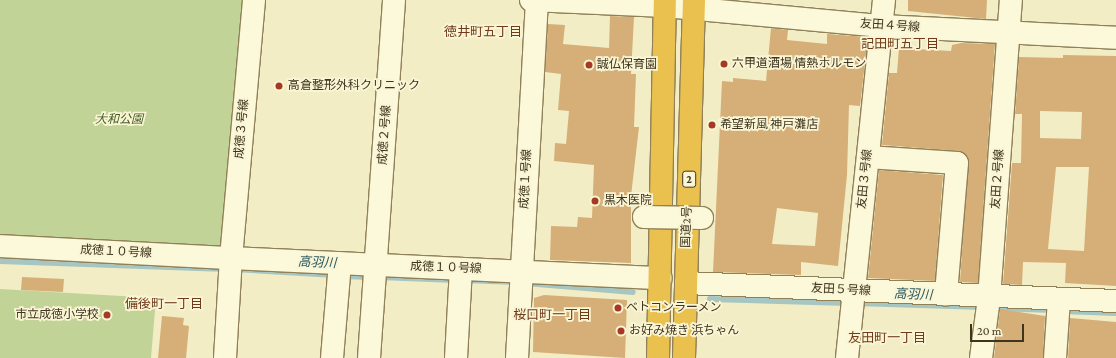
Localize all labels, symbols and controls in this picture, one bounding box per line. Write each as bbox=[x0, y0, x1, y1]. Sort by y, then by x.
street label: 友田４号線 bbox=[860, 17, 920, 35]
district label: 徳井町五丁目 bbox=[444, 24, 522, 40]
district label: 記田町五丁目 bbox=[861, 36, 939, 52]
place label: 六甲道酒場 情熱ホルモン bbox=[732, 57, 866, 71]
place label: 誠仏保育園 bbox=[597, 58, 657, 72]
marker: 六甲道酒場 情熱ホルモン bbox=[719, 59, 729, 69]
marker: 誠仏保育園 bbox=[584, 60, 594, 70]
place label: 高倉整形外科クリニック bbox=[288, 79, 420, 93]
marker: 高倉整形外科クリニック bbox=[273, 80, 285, 92]
street label: 成徳３号線 bbox=[232, 98, 252, 160]
street label: 成徳２号線 bbox=[376, 105, 394, 165]
park label: 大和公園 bbox=[95, 113, 143, 127]
place label: 希望新風 神戸灘店 bbox=[720, 118, 818, 132]
marker: 希望新風 神戸灘店 bbox=[707, 120, 717, 130]
street label: 友田３号線 bbox=[855, 148, 875, 210]
street label: 成徳１号線 bbox=[517, 149, 535, 209]
street label: 友田２号線 bbox=[989, 149, 1007, 209]
road number: 2 bbox=[682, 170, 696, 188]
place label: 黒木医院 bbox=[604, 194, 652, 208]
marker: 黒木医院 bbox=[589, 195, 601, 207]
street label: 国道2号 bbox=[679, 206, 695, 248]
street label: 成徳１０号線 bbox=[80, 243, 152, 261]
water label: 高羽川 bbox=[297, 255, 337, 271]
street label: 成徳１０号線 bbox=[410, 260, 482, 276]
street label: 友田５号線 bbox=[811, 281, 871, 299]
water label: 高羽川 bbox=[893, 287, 933, 303]
district label: 備後町一丁目 bbox=[125, 296, 203, 312]
place label: ベトコンラーメン bbox=[626, 301, 722, 315]
marker: ベトコンラーメン bbox=[613, 303, 623, 313]
district label: 桜口町一丁目 bbox=[513, 307, 591, 323]
place label: 市立成徳小学校 bbox=[15, 308, 99, 322]
marker: 市立成徳小学校 bbox=[102, 310, 112, 320]
scale bar bbox=[972, 316, 1026, 342]
place label: お好み焼き 浜ちゃん bbox=[629, 324, 739, 338]
text: 20 m bbox=[977, 324, 1001, 338]
marker: お好み焼き 浜ちゃん bbox=[616, 326, 626, 336]
district label: 友田町一丁目 bbox=[848, 330, 926, 346]

